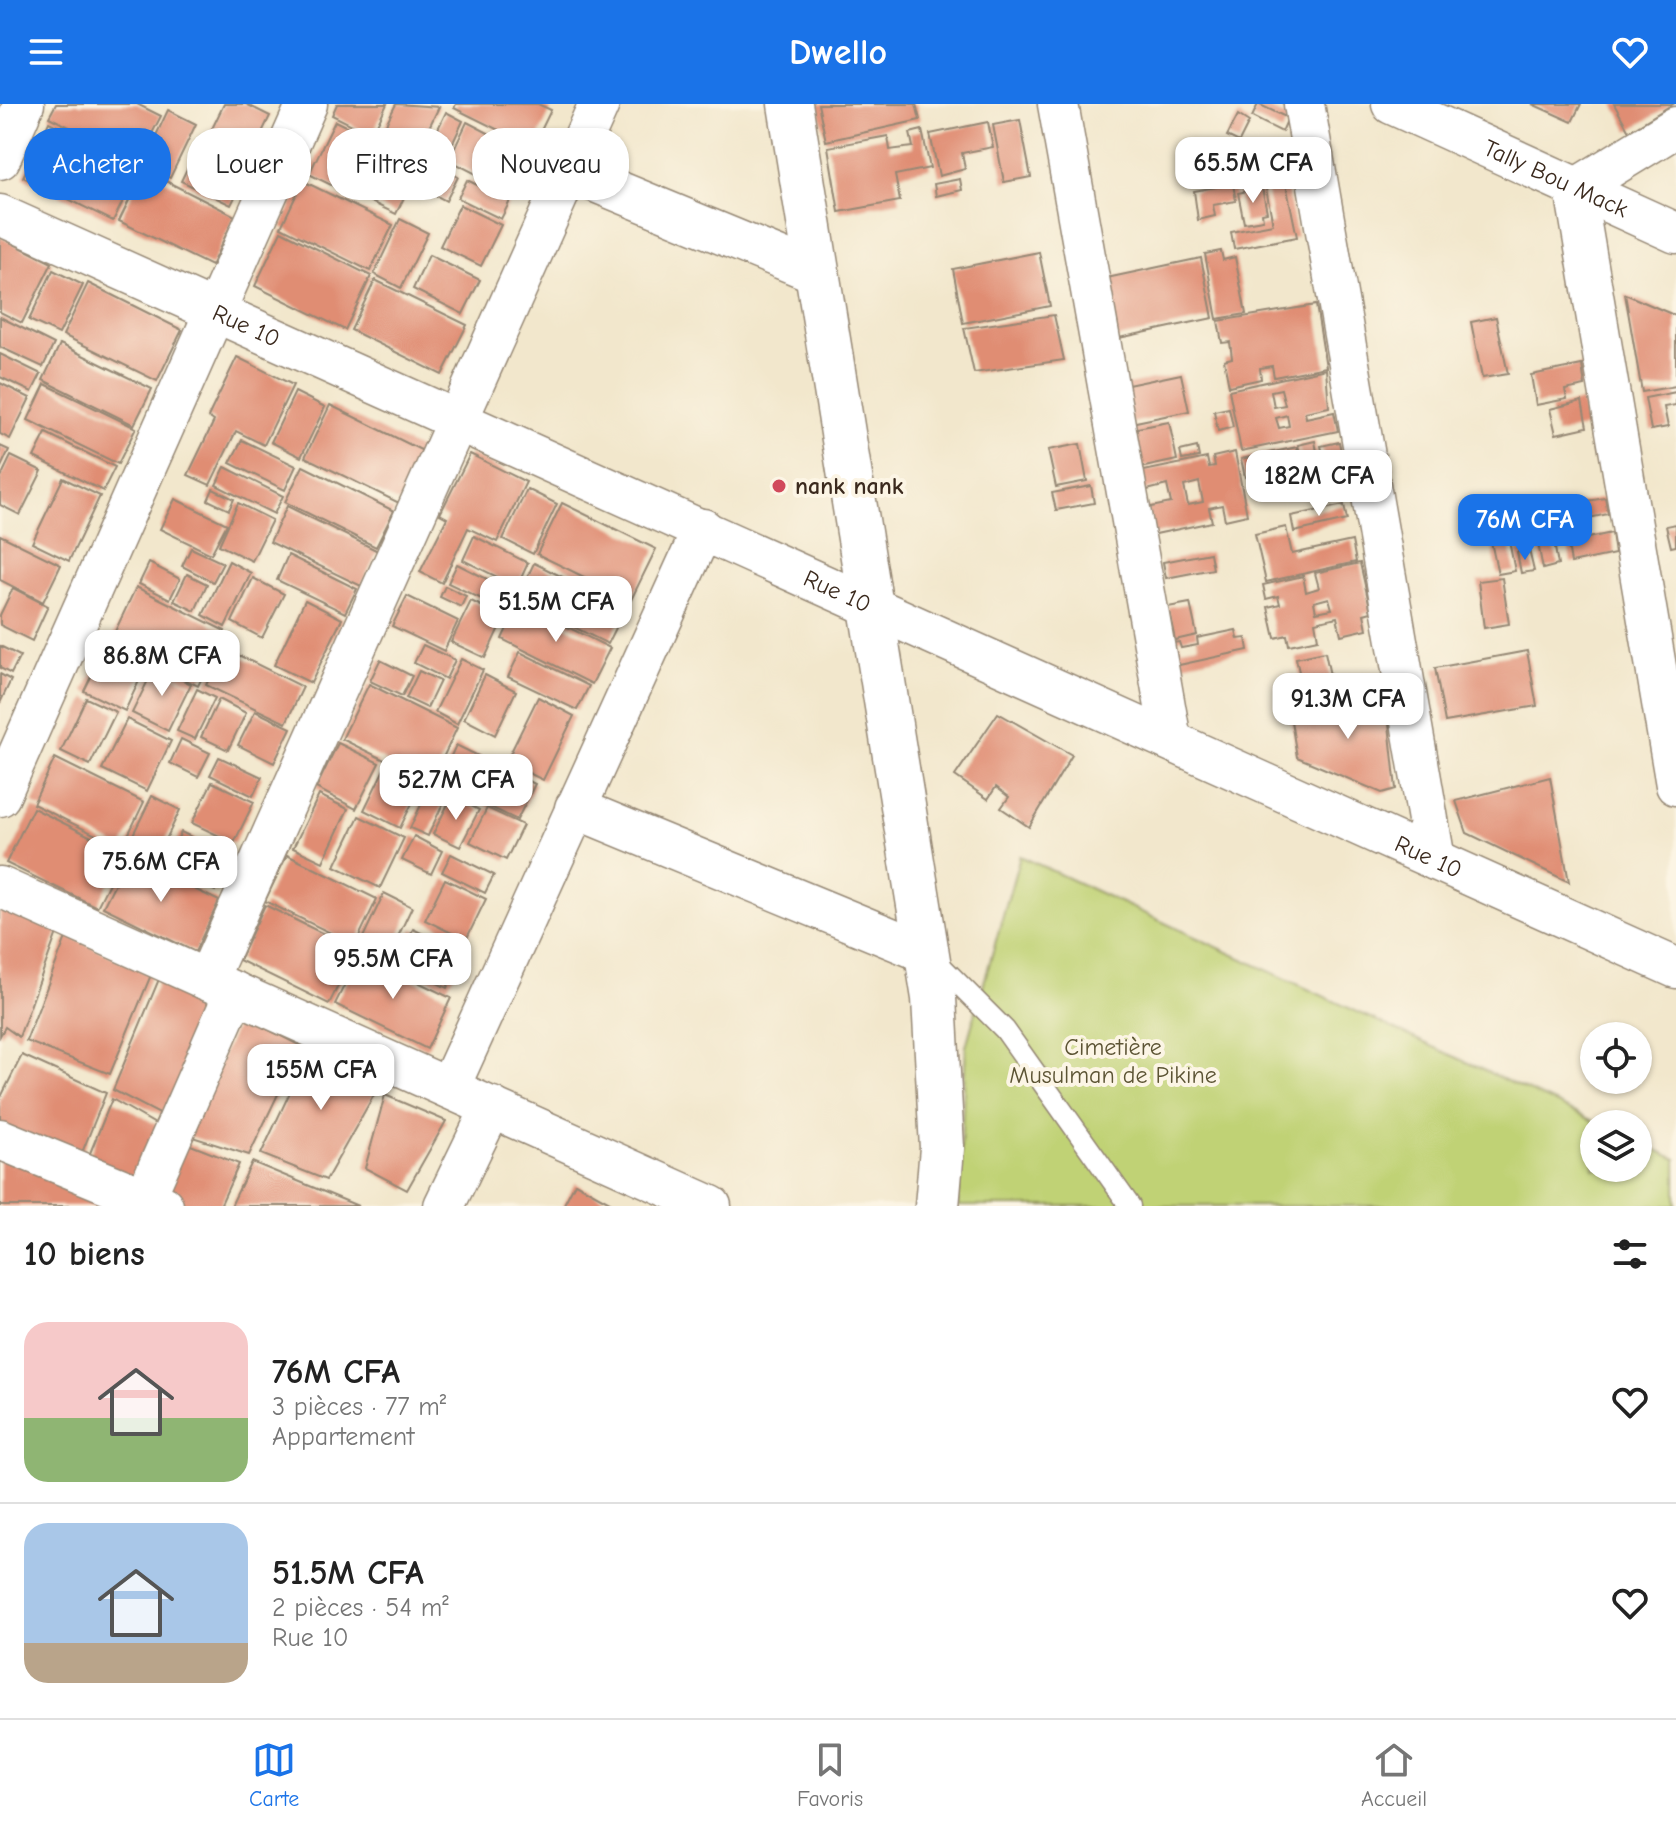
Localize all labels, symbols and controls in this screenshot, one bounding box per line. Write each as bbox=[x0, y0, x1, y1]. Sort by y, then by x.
icon: menu bbox=[24, 30, 68, 74]
icon: heart bbox=[1608, 30, 1652, 74]
text: Dwello bbox=[789, 32, 887, 73]
chip: Acheter bbox=[24, 128, 171, 200]
chip: Louer bbox=[187, 128, 311, 200]
chip: Filtres bbox=[327, 128, 456, 200]
chip: Nouveau bbox=[472, 128, 629, 200]
street label: Tally Bou Mack bbox=[1479, 134, 1633, 224]
pin: 65.5M CFA bbox=[1161, 137, 1345, 205]
text: 65.5M CFA bbox=[1193, 148, 1313, 178]
street label: Rue 10 bbox=[208, 298, 284, 353]
pin: 182M CFA bbox=[1236, 450, 1402, 518]
text: 182M CFA bbox=[1264, 461, 1374, 491]
place label: nank nank bbox=[795, 472, 904, 500]
marker: nank nank bbox=[770, 477, 788, 495]
pin: 76M CFA bbox=[1451, 494, 1599, 562]
text: 76M CFA bbox=[1476, 505, 1574, 535]
street label: Rue 10 bbox=[799, 564, 875, 618]
pin: 51.5M CFA bbox=[464, 576, 648, 644]
text: 51.5M CFA bbox=[498, 587, 614, 617]
pin: 86.8M CFA bbox=[70, 630, 254, 698]
text: 86.8M CFA bbox=[103, 641, 221, 671]
pin: 91.3M CFA bbox=[1256, 673, 1440, 741]
text: 91.3M CFA bbox=[1291, 684, 1405, 714]
pin: 52.7M CFA bbox=[364, 754, 548, 822]
text: 52.7M CFA bbox=[398, 765, 514, 795]
street label: Rue 10 bbox=[1390, 830, 1466, 884]
pin: 75.6M CFA bbox=[69, 836, 253, 904]
text: 75.6M CFA bbox=[102, 847, 220, 877]
pin: 95.5M CFA bbox=[301, 933, 485, 1001]
text: 95.5M CFA bbox=[333, 944, 453, 974]
map controls bbox=[1580, 1022, 1652, 1182]
button: locate bbox=[1580, 1022, 1652, 1094]
park label: Cimetière Musulman de Pikine bbox=[1009, 1033, 1217, 1089]
pin: 155M CFA bbox=[238, 1044, 404, 1112]
text: 155M CFA bbox=[265, 1055, 377, 1085]
button: layers bbox=[1580, 1110, 1652, 1182]
icon: filters bbox=[1608, 1232, 1652, 1276]
text: 10 biens bbox=[24, 1234, 145, 1274]
text: 76M CFA bbox=[272, 1352, 400, 1392]
icon: home bbox=[88, 1354, 184, 1450]
icon: heart bbox=[1608, 1380, 1652, 1424]
text: 3 pièces · 77 m² bbox=[272, 1392, 446, 1422]
text: Appartement bbox=[272, 1422, 415, 1452]
text: 51.5M CFA bbox=[272, 1553, 424, 1593]
icon: home bbox=[88, 1555, 184, 1651]
icon: heart bbox=[1608, 1581, 1652, 1625]
text: 2 pièces · 54 m² bbox=[272, 1593, 449, 1623]
text: Rue 10 bbox=[272, 1623, 349, 1653]
tab: Carte bbox=[249, 1738, 299, 1812]
tab: Favoris bbox=[797, 1738, 863, 1812]
tab: Accueil bbox=[1361, 1738, 1427, 1812]

